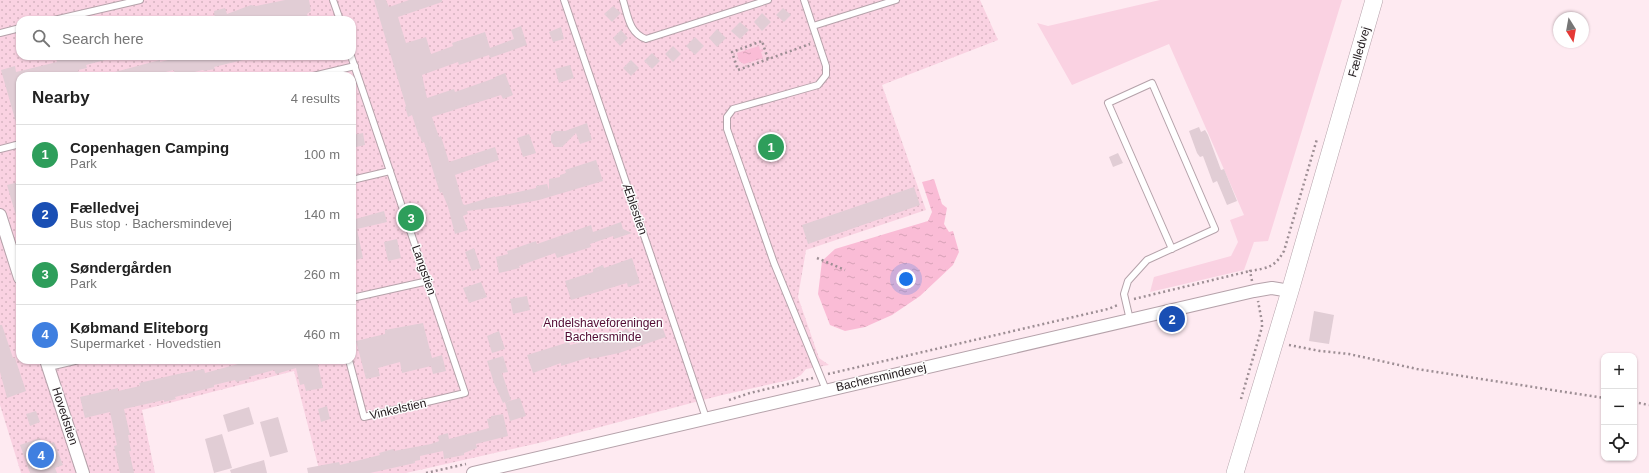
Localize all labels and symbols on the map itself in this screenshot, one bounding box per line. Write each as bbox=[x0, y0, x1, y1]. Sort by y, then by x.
north arrow bbox=[1553, 12, 1589, 48]
street label: Fælledvej bbox=[1345, 25, 1373, 79]
pin: 1 bbox=[758, 132, 784, 162]
street label: Æblestien bbox=[620, 181, 650, 237]
pin: 3 bbox=[398, 203, 424, 233]
street label: Langstien bbox=[409, 243, 439, 297]
your location bbox=[896, 269, 916, 289]
pin: 2 bbox=[1159, 304, 1185, 334]
park label: Andelshaveforeningen Bachersminde bbox=[543, 316, 663, 344]
street label: Bachersmindevej bbox=[835, 360, 927, 394]
street label: Hovedstien bbox=[49, 385, 81, 447]
street label: Vinkelstien bbox=[368, 396, 428, 422]
pin: 4 bbox=[28, 440, 54, 470]

